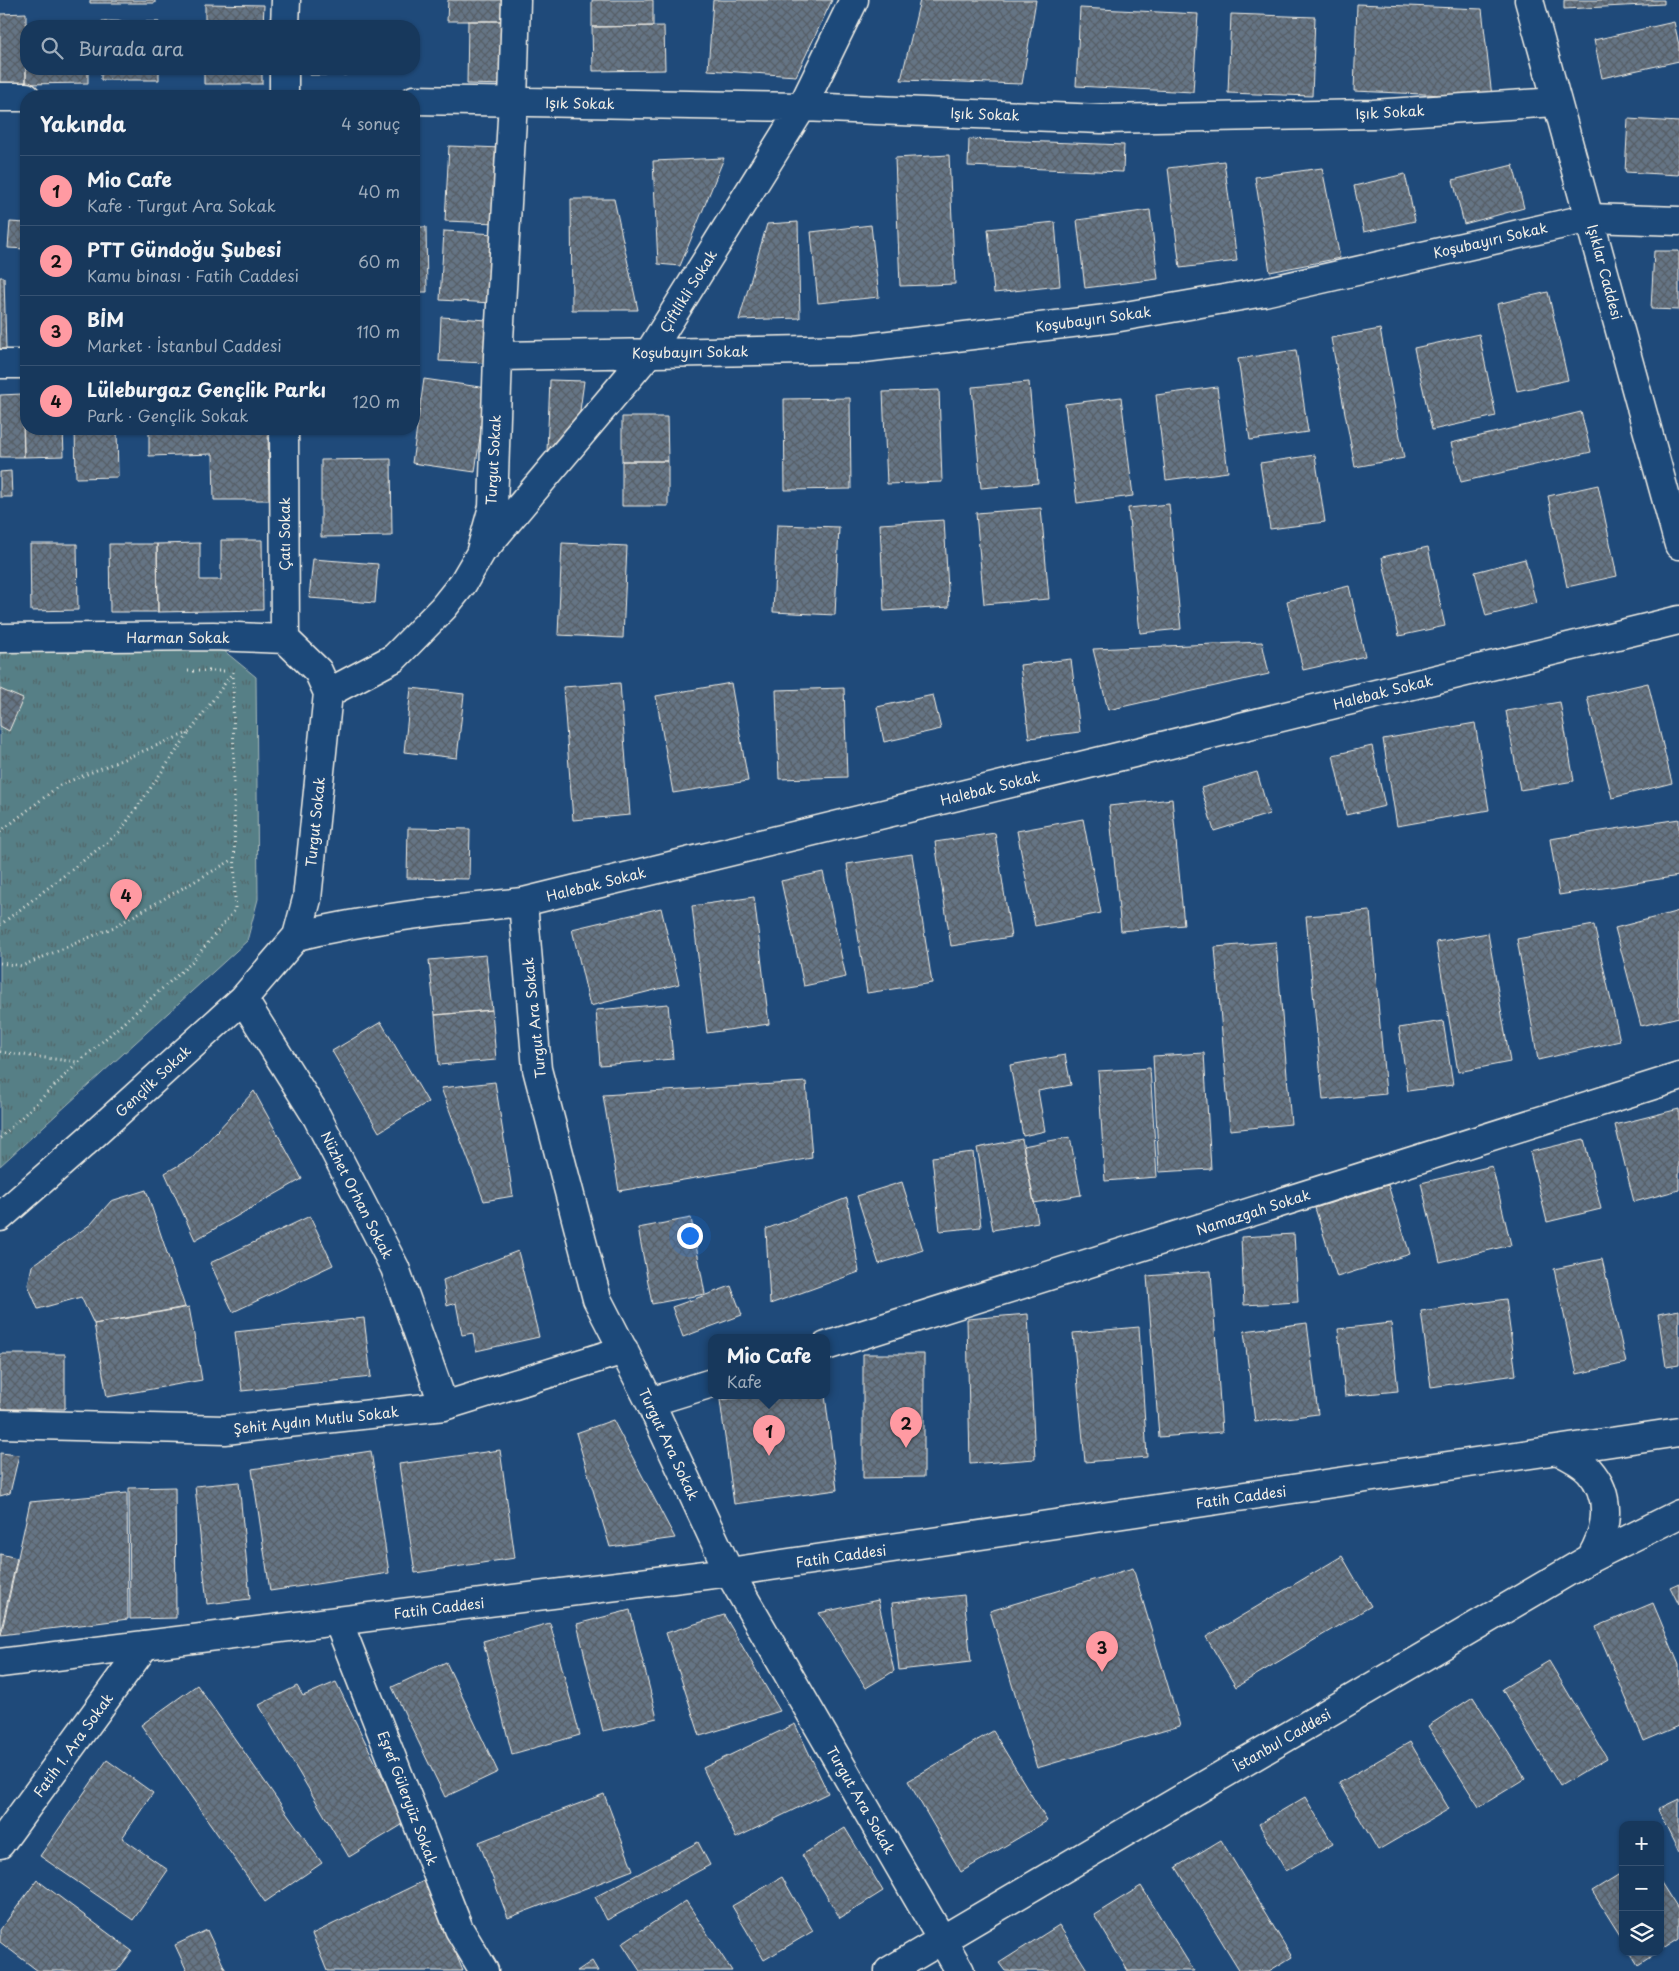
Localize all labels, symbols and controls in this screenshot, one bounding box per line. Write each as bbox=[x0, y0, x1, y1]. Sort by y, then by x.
search box bbox=[20, 20, 420, 75]
icon: search bbox=[38, 34, 66, 62]
text: Burada ara bbox=[78, 34, 183, 62]
street label: Işık Sokak bbox=[545, 92, 615, 114]
street label: Işık Sokak bbox=[1355, 100, 1425, 124]
street label: Işık Sokak bbox=[950, 102, 1020, 126]
text: Yakında bbox=[40, 107, 126, 139]
text: 4 sonuç bbox=[341, 111, 400, 135]
text: Mio Cafe bbox=[87, 165, 172, 193]
text: 1 bbox=[52, 179, 60, 203]
text: 40 m bbox=[358, 179, 400, 203]
text: Kafe · Turgut Ara Sokak bbox=[87, 193, 276, 217]
street label: Koşubayırı Sokak bbox=[1431, 217, 1549, 263]
street label: Işıklar Caddesi bbox=[1582, 222, 1628, 322]
text: PTT Gündoğu Şubesi bbox=[87, 235, 281, 263]
street label: Çiftlikli Sokak bbox=[654, 245, 722, 337]
text: 2 bbox=[50, 249, 62, 273]
text: 60 m bbox=[358, 249, 400, 273]
text: Kamu binası · Fatih Caddesi bbox=[87, 263, 299, 287]
street label: Koşubayırı Sokak bbox=[1034, 300, 1152, 338]
text: BİM bbox=[87, 305, 124, 333]
text: 3 bbox=[51, 319, 61, 343]
text: 110 m bbox=[357, 319, 400, 343]
text: Market · İstanbul Caddesi bbox=[87, 333, 282, 357]
street label: Koşubayırı Sokak bbox=[632, 340, 749, 364]
text: Lüleburgaz Gençlik Parkı bbox=[87, 375, 326, 403]
text: 4 bbox=[51, 389, 61, 413]
text: 120 m bbox=[353, 389, 400, 413]
text: Park · Gençlik Sokak bbox=[87, 403, 248, 427]
street label: Turgut Sokak bbox=[480, 414, 506, 506]
street label: Çatı Sokak bbox=[274, 497, 295, 571]
street label: Harman Sokak bbox=[126, 627, 230, 648]
street label: Halebak Sokak bbox=[1331, 669, 1435, 715]
street label: Halebak Sokak bbox=[938, 765, 1042, 811]
street label: Turgut Sokak bbox=[300, 776, 330, 868]
street label: Halebak Sokak bbox=[544, 861, 648, 907]
pin: 4 bbox=[110, 879, 142, 920]
street label: Turgut Ara Sokak bbox=[517, 956, 551, 1080]
street label: Gençlik Sokak bbox=[110, 1040, 196, 1122]
street label: Nüzhet Orhan Sokak bbox=[316, 1128, 398, 1262]
street label: Namazgah Sokak bbox=[1193, 1184, 1313, 1240]
your location bbox=[677, 1223, 703, 1249]
popup bbox=[708, 1334, 830, 1399]
text: Mio Cafe bbox=[727, 1341, 811, 1369]
text: Kafe bbox=[727, 1369, 762, 1393]
street label: Turgut Ara Sokak bbox=[634, 1384, 704, 1504]
street label: Şehit Aydın Mutlu Sokak bbox=[232, 1401, 400, 1439]
pin: 2 bbox=[890, 1407, 922, 1448]
pin: 1 bbox=[753, 1415, 785, 1456]
street label: Fatih Caddesi bbox=[1194, 1480, 1288, 1514]
street label: Fatih Caddesi bbox=[794, 1539, 888, 1573]
street label: Fatih Caddesi bbox=[392, 1592, 486, 1624]
pin: 3 bbox=[1086, 1631, 1118, 1672]
street label: Fatih 1. Ara Sokak bbox=[28, 1689, 118, 1801]
street label: İstanbul Caddesi bbox=[1229, 1704, 1335, 1776]
street label: Eşref Güleryüz Sokak bbox=[373, 1728, 443, 1868]
street label: Turgut Ara Sokak bbox=[822, 1742, 900, 1858]
map controls bbox=[1619, 1821, 1664, 1956]
button: + bbox=[1619, 1821, 1664, 1866]
button: − bbox=[1619, 1866, 1664, 1911]
button: layers bbox=[1619, 1911, 1664, 1956]

